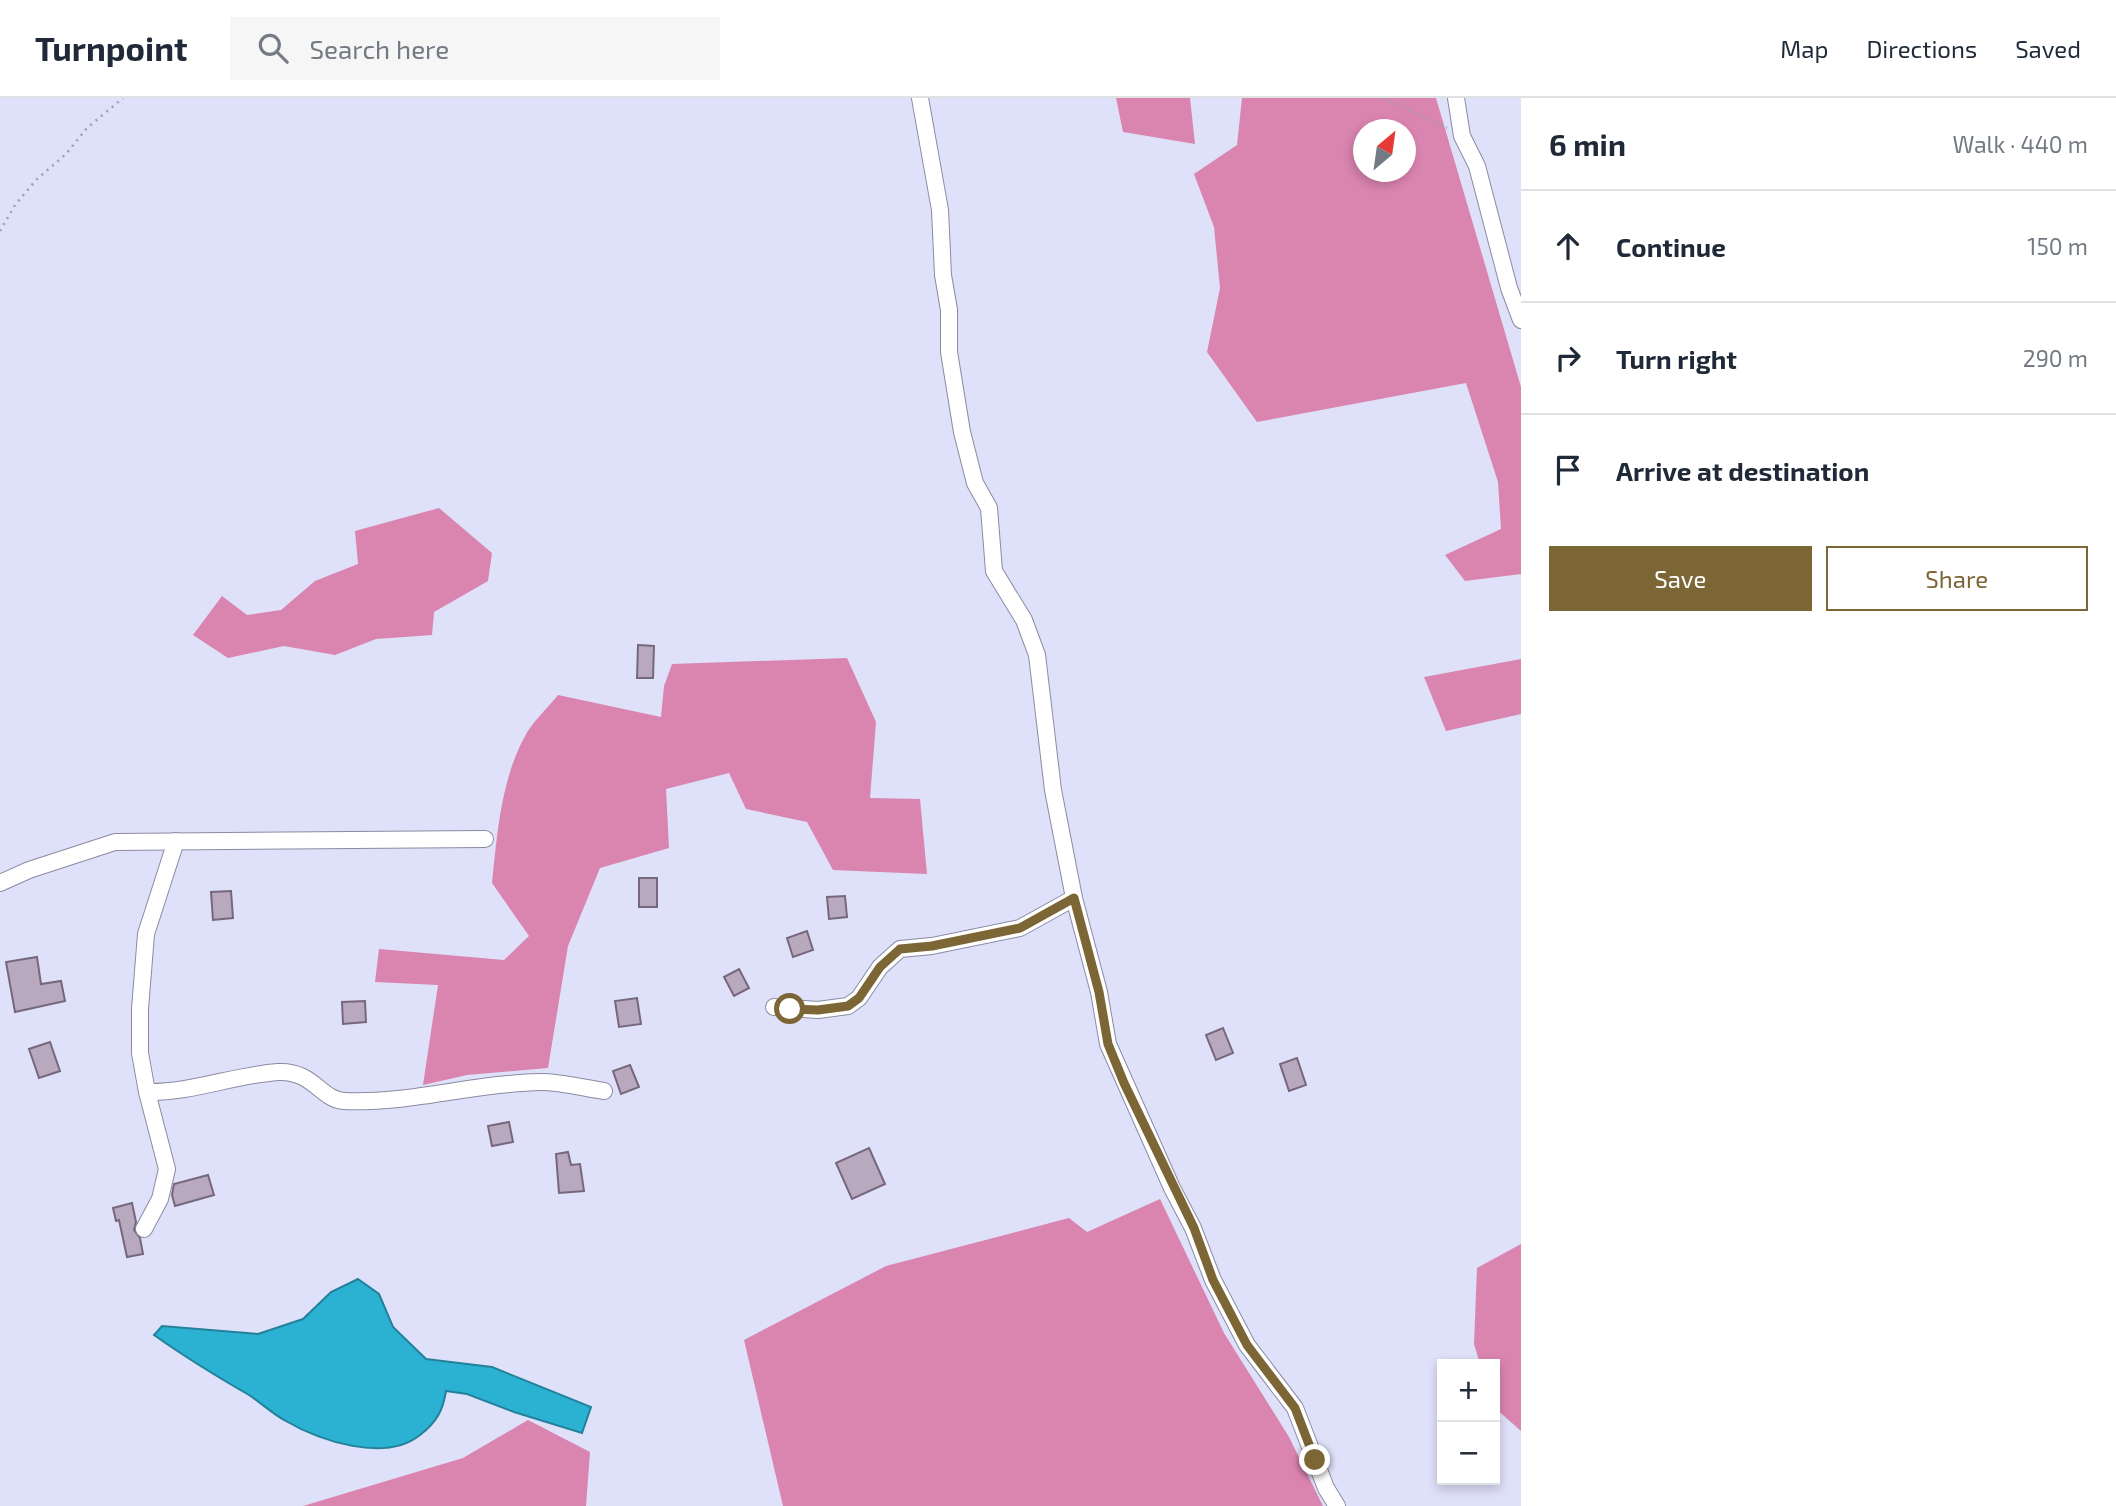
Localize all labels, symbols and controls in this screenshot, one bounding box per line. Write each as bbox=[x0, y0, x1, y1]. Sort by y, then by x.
search box bbox=[230, 17, 720, 80]
text: Turnpoint bbox=[35, 28, 188, 68]
icon: search bbox=[254, 29, 292, 67]
text: Search here bbox=[310, 33, 449, 64]
text: Map bbox=[1780, 34, 1828, 63]
text: Directions bbox=[1866, 34, 1977, 63]
text: Saved bbox=[2015, 34, 2081, 63]
north arrow bbox=[1353, 119, 1416, 182]
text: 6 min bbox=[1549, 126, 1626, 162]
text: Walk · 440 m bbox=[1952, 130, 2088, 158]
icon: ahead bbox=[1549, 227, 1587, 265]
text: Continue bbox=[1616, 231, 1726, 262]
text: 150 m bbox=[2027, 232, 2088, 260]
icon: right bbox=[1549, 339, 1587, 377]
text: Turn right bbox=[1616, 343, 1737, 374]
text: 290 m bbox=[2023, 344, 2088, 372]
icon: arrive bbox=[1549, 451, 1587, 489]
text: Arrive at destination bbox=[1616, 455, 1869, 486]
button: Save bbox=[1549, 546, 1812, 611]
button: Share bbox=[1826, 546, 2088, 611]
route start bbox=[774, 993, 805, 1024]
map controls bbox=[1437, 1359, 1500, 1485]
button: + bbox=[1437, 1359, 1500, 1422]
button: − bbox=[1437, 1422, 1500, 1485]
route end bbox=[1299, 1444, 1330, 1475]

